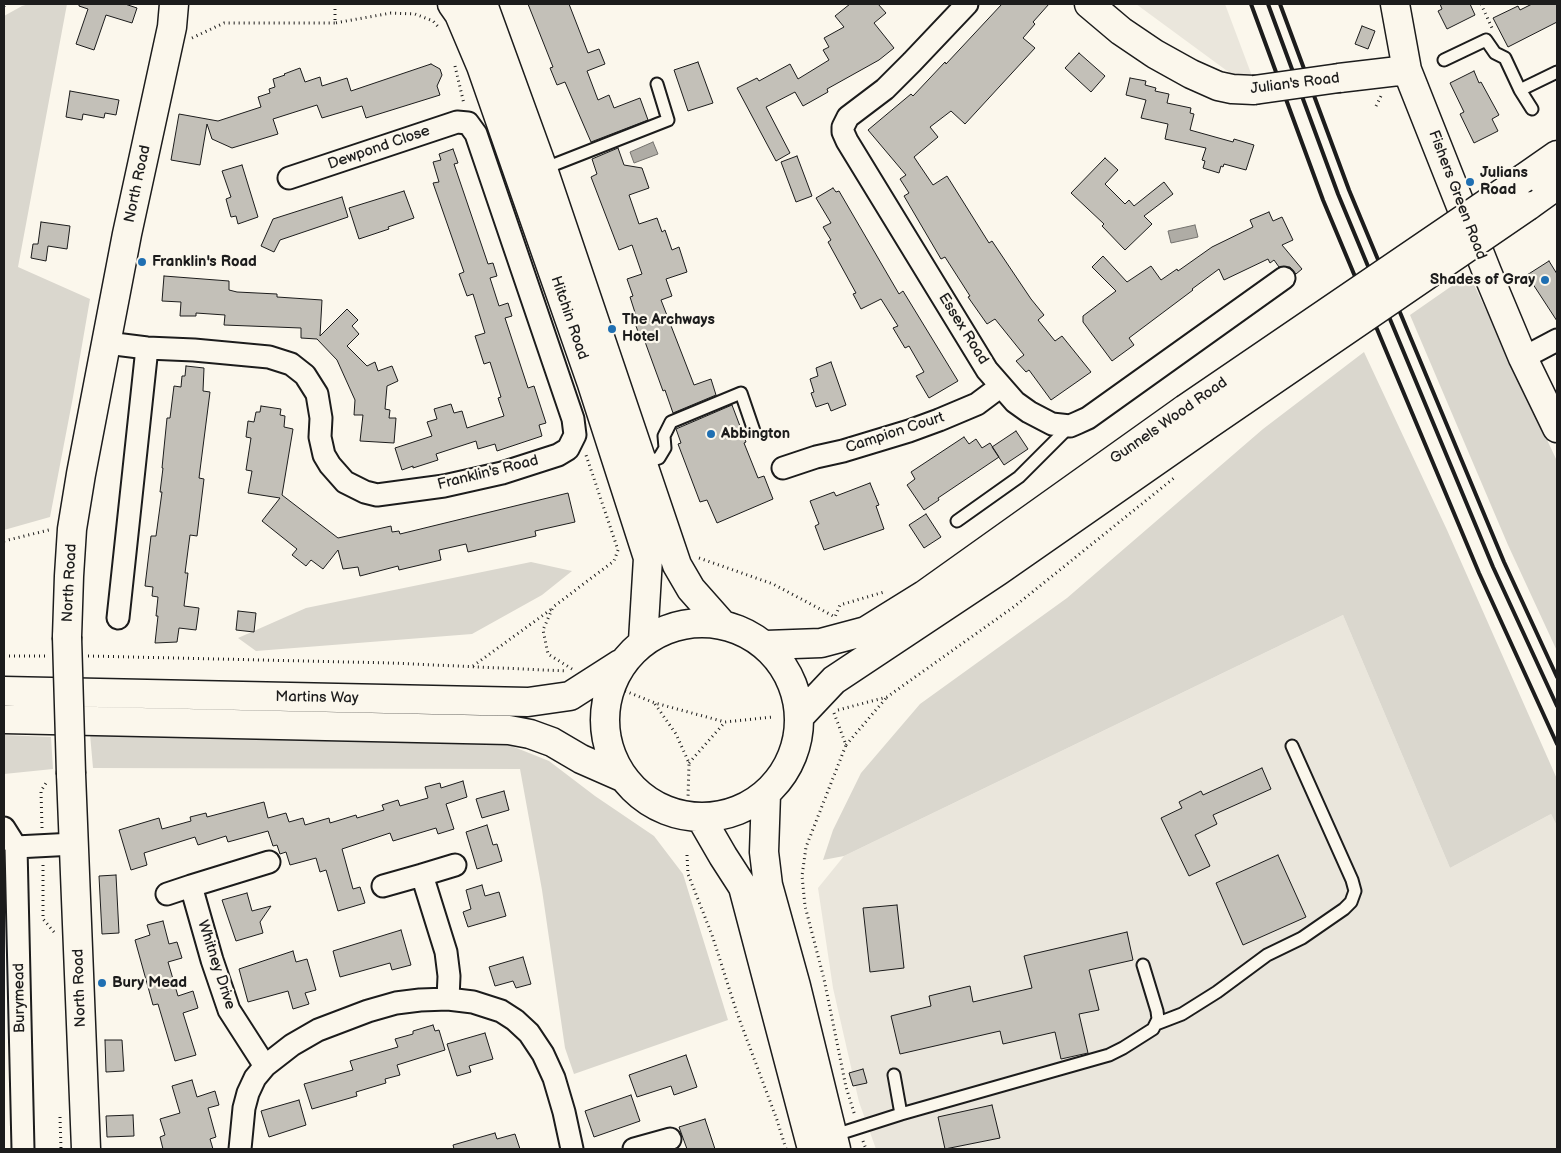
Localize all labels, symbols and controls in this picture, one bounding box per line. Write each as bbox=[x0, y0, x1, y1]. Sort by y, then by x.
street label: Julian's Road bbox=[1249, 70, 1341, 98]
street label: Dewpond Close bbox=[326, 122, 432, 174]
street label: Fishers Green Road bbox=[1424, 128, 1490, 262]
street label: North Road bbox=[121, 144, 155, 224]
place label: Julians Road bbox=[1480, 164, 1528, 199]
marker: Julians Road bbox=[1464, 176, 1476, 188]
place label: Franklin's Road bbox=[152, 253, 257, 271]
marker: Franklin's Road bbox=[136, 256, 148, 268]
place label: Shades of Gray bbox=[1430, 271, 1535, 289]
street label: Hitchin Road bbox=[546, 274, 592, 362]
marker: Shades of Gray bbox=[1539, 274, 1551, 286]
street label: Essex Road bbox=[934, 290, 992, 368]
place label: The Archways Hotel bbox=[622, 311, 715, 346]
marker: The Archways Hotel bbox=[606, 323, 618, 335]
street label: Gunnels Wood Road bbox=[1107, 374, 1231, 468]
street label: Campion Court bbox=[844, 409, 946, 457]
place label: Abbington bbox=[721, 425, 790, 443]
marker: Abbington bbox=[705, 428, 717, 440]
street label: Franklin's Road bbox=[436, 452, 540, 494]
street label: North Road bbox=[59, 543, 81, 623]
street label: Martins Way bbox=[275, 688, 359, 708]
street label: Whitney Drive bbox=[193, 918, 239, 1012]
street label: North Road bbox=[70, 948, 90, 1028]
street label: Burymead bbox=[10, 963, 30, 1033]
place label: Bury Mead bbox=[112, 974, 187, 992]
marker: Bury Mead bbox=[96, 977, 108, 989]

